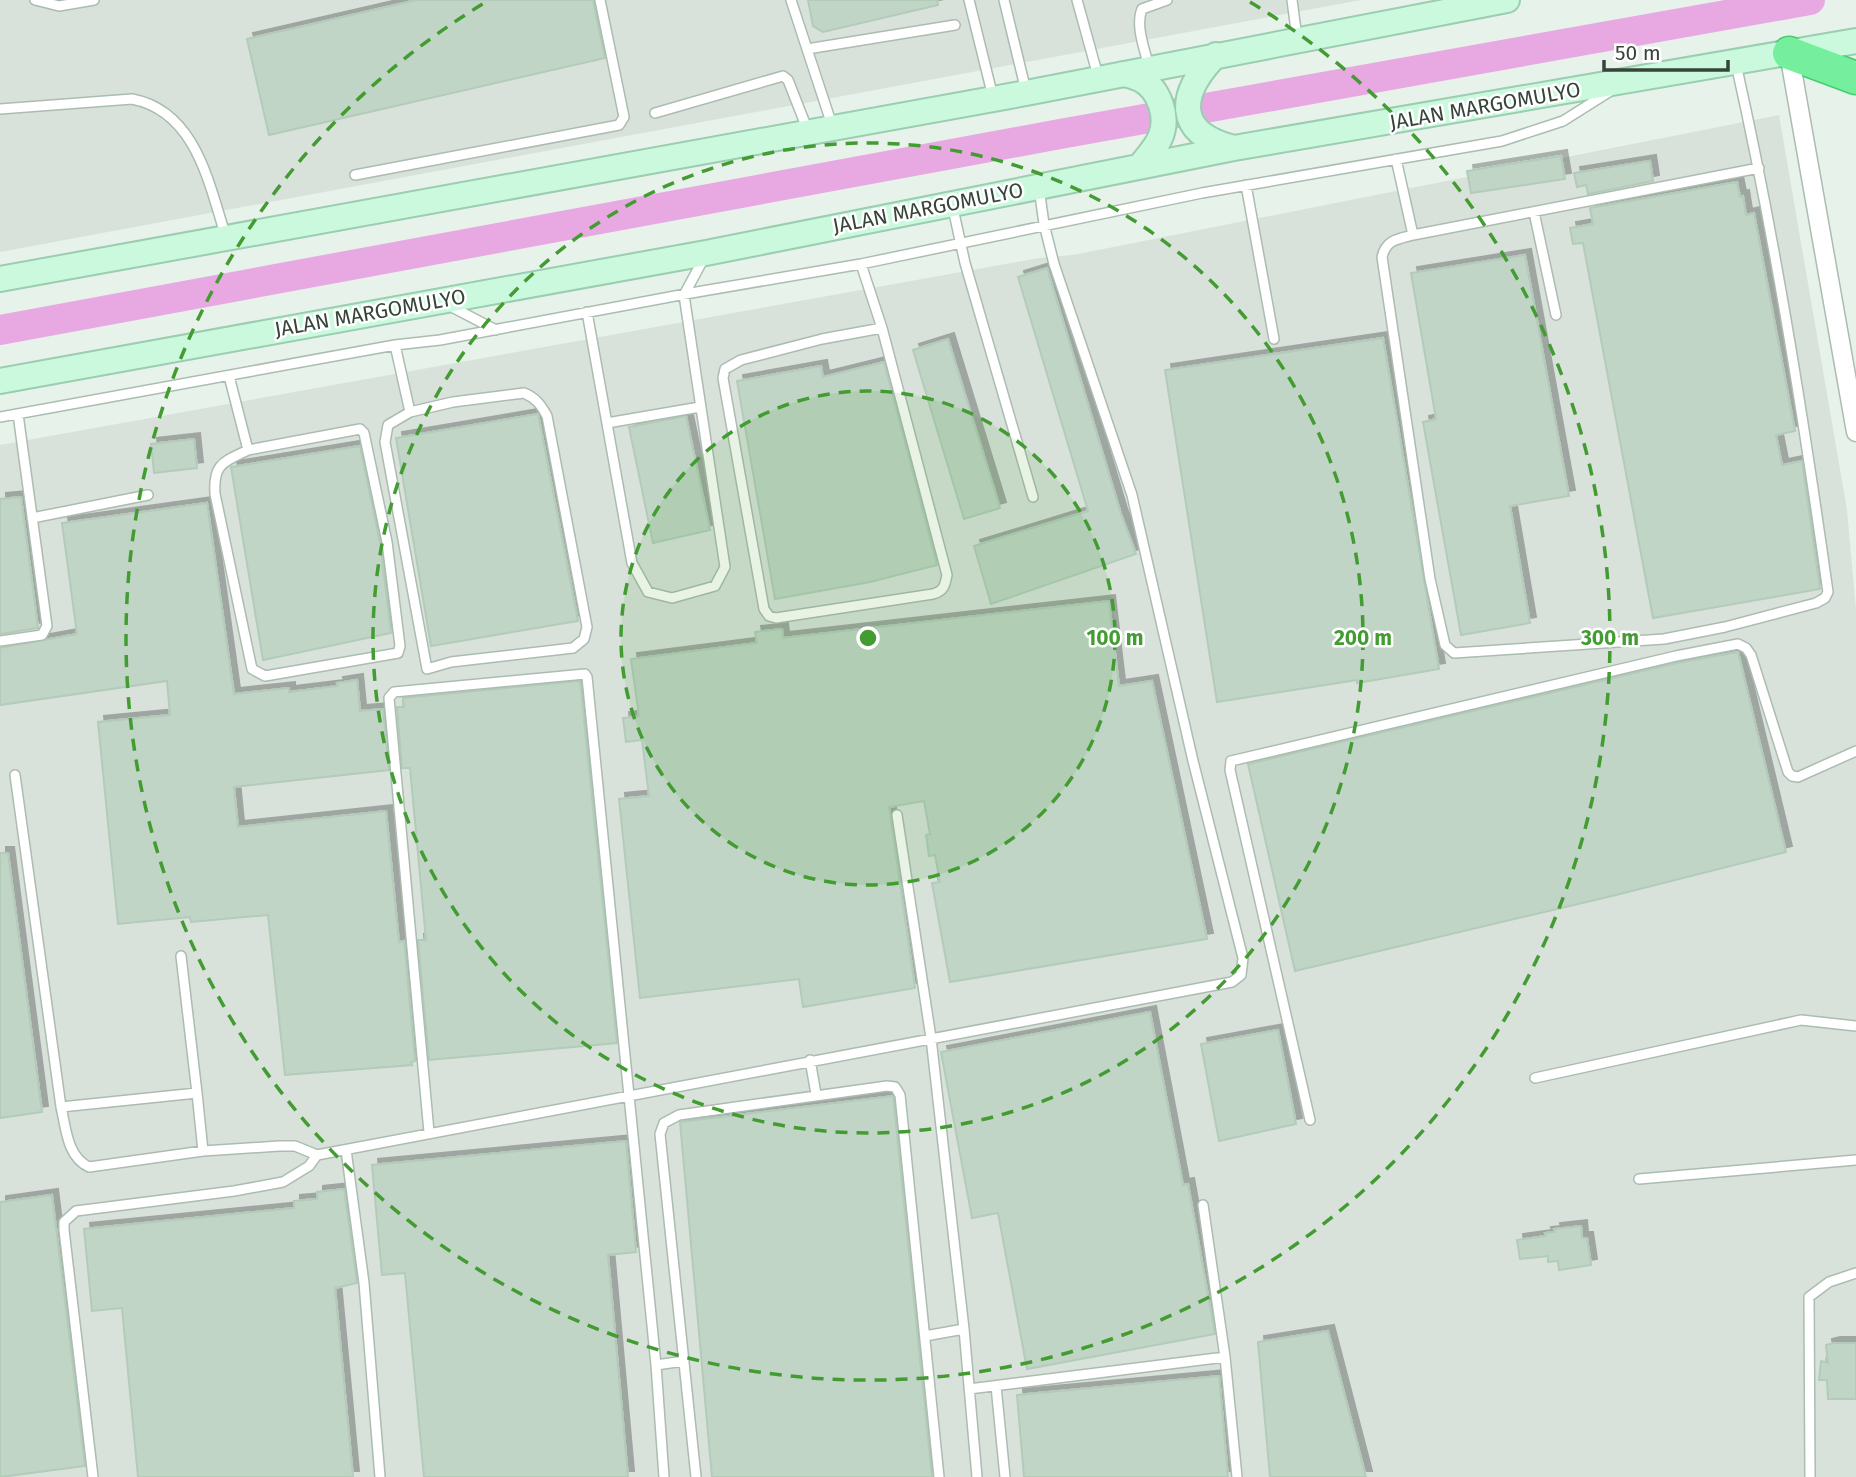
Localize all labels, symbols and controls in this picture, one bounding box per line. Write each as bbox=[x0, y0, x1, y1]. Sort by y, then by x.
scale bar bbox=[1604, 28, 1728, 72]
text: 50 m bbox=[1615, 40, 1661, 66]
street label: JALAN MARGOMULYO bbox=[1387, 76, 1583, 136]
street label: JALAN MARGOMULYO bbox=[830, 177, 1026, 239]
street label: JALAN MARGOMULYO bbox=[272, 283, 468, 343]
text: 100 m bbox=[1086, 625, 1144, 651]
text: 200 m bbox=[1334, 625, 1392, 651]
text: 300 m bbox=[1580, 625, 1639, 651]
centre of rings bbox=[856, 626, 880, 650]

